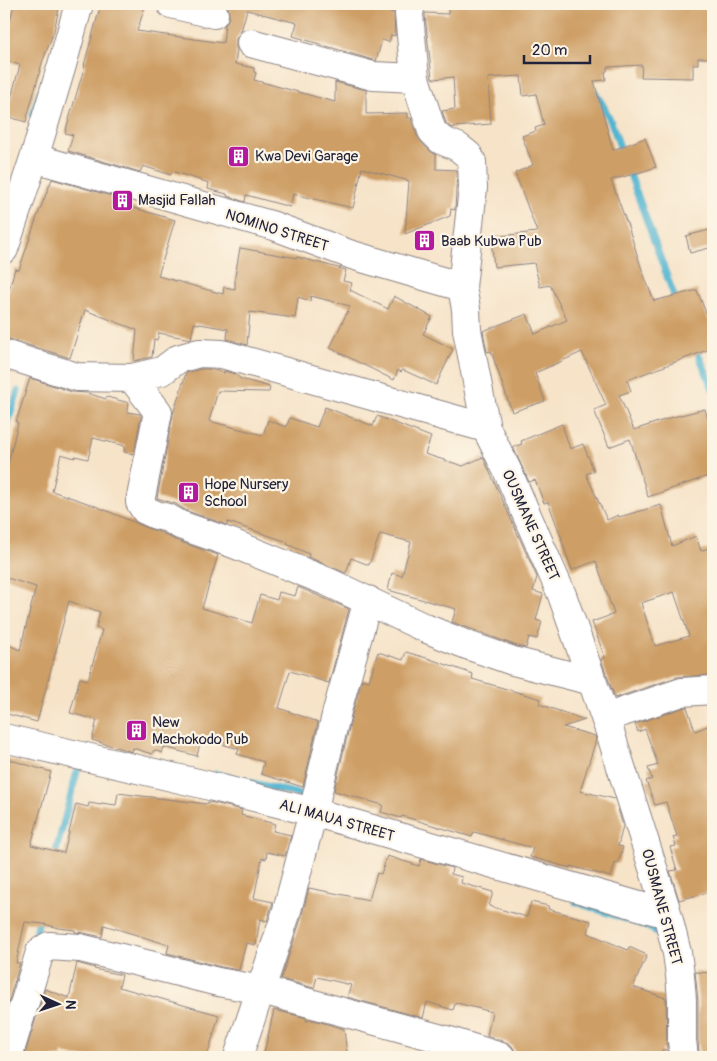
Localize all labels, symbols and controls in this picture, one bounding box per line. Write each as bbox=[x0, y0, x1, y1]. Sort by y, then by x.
scale bar bbox=[524, 32, 591, 64]
text: 20 m bbox=[532, 41, 567, 60]
building icon: Kwa Devi Garage bbox=[227, 144, 251, 168]
place label: Kwa Devi Garage bbox=[255, 147, 359, 166]
building icon: Masjid Fallah bbox=[110, 188, 134, 212]
place label: Masjid Fallah bbox=[138, 191, 215, 210]
street label: NOMINO STREET bbox=[223, 205, 331, 256]
building icon: Baab Kubwa Pub bbox=[413, 229, 437, 253]
place label: Baab Kubwa Pub bbox=[441, 232, 542, 251]
street label: OUSMANE STREET bbox=[498, 467, 564, 584]
place label: Hope Nursery School bbox=[204, 475, 289, 511]
building icon: Hope Nursery School bbox=[176, 481, 200, 505]
place label: New Machokodo Pub bbox=[152, 713, 248, 749]
building icon: New Machokodo Pub bbox=[124, 719, 148, 743]
street label: ALI MAUA STREET bbox=[277, 795, 397, 846]
street label: OUSMANE STREET bbox=[637, 847, 686, 967]
north arrow bbox=[32, 978, 82, 1028]
text: N bbox=[62, 999, 79, 1010]

